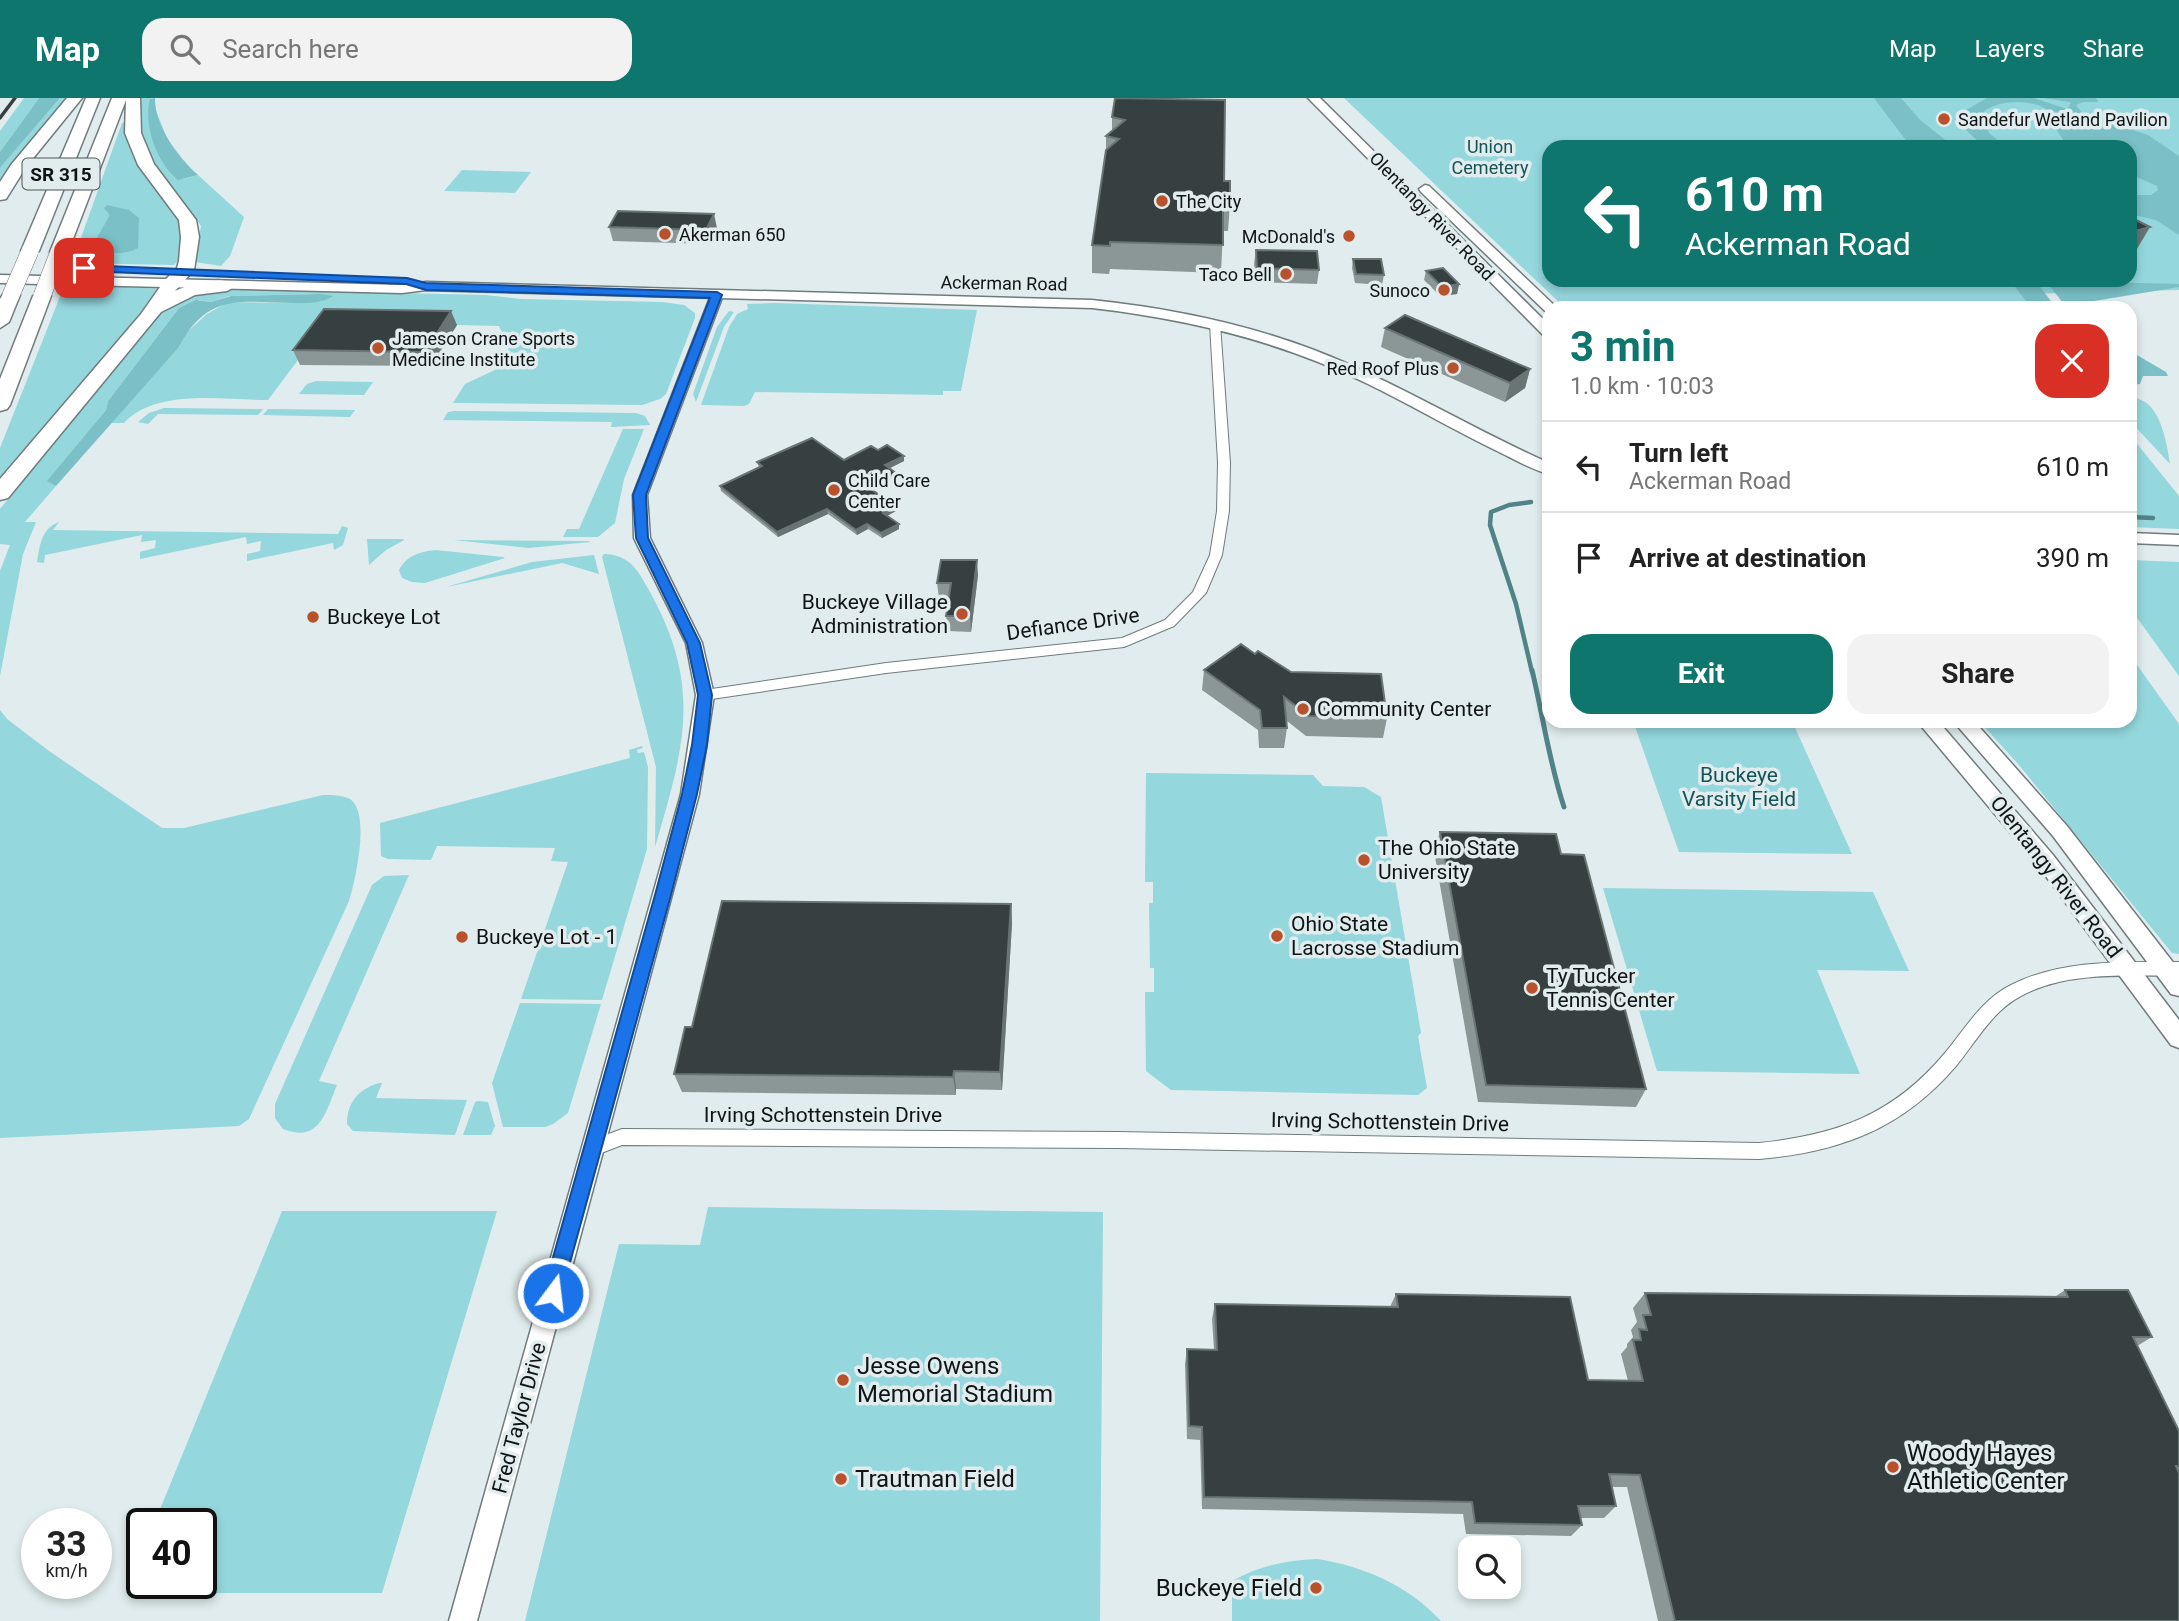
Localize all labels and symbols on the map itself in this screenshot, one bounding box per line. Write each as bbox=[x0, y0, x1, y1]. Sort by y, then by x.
place label: Sandefur Wetland Pavilion bbox=[1958, 109, 2168, 130]
marker: Sandefur Wetland Pavilion bbox=[1936, 111, 1952, 127]
park label: Union Cemetery bbox=[1452, 136, 1529, 178]
street label: Olentangy River Road bbox=[1365, 147, 1499, 285]
road number: SR 315 bbox=[22, 158, 100, 190]
place label: The City bbox=[1176, 191, 1242, 212]
marker: The City bbox=[1154, 193, 1170, 209]
place label: Akerman 650 bbox=[679, 224, 786, 245]
marker: Akerman 650 bbox=[657, 226, 673, 242]
place label: McDonald's bbox=[1242, 226, 1335, 247]
marker: McDonald's bbox=[1341, 228, 1357, 244]
pin bbox=[54, 238, 114, 298]
place label: Taco Bell bbox=[1199, 264, 1272, 285]
marker: Taco Bell bbox=[1278, 266, 1294, 282]
street label: Ackerman Road bbox=[940, 271, 1068, 295]
place label: Sunoco bbox=[1369, 280, 1430, 301]
marker: Sunoco bbox=[1436, 282, 1452, 298]
place label: Jameson Crane Sports Medicine Institute bbox=[392, 328, 575, 370]
marker: Jameson Crane Sports Medicine Institute bbox=[370, 340, 386, 356]
place label: Red Roof Plus bbox=[1326, 358, 1439, 379]
marker: Red Roof Plus bbox=[1445, 360, 1461, 376]
place label: Child Care Center bbox=[848, 470, 930, 512]
marker: Child Care Center bbox=[826, 482, 842, 498]
place label: Buckeye Village Administration bbox=[802, 590, 948, 638]
street label: Defiance Drive bbox=[1005, 603, 1141, 645]
place label: Buckeye Lot bbox=[327, 605, 441, 629]
marker: Buckeye Village Administration bbox=[954, 606, 970, 622]
marker: Buckeye Lot bbox=[305, 609, 321, 625]
place label: Community Center bbox=[1317, 697, 1491, 721]
marker: Community Center bbox=[1295, 701, 1311, 717]
park label: Buckeye Varsity Field bbox=[1682, 763, 1796, 811]
street label: Olentangy River Road bbox=[1985, 791, 2127, 963]
place label: The Ohio State University bbox=[1378, 836, 1516, 884]
marker: The Ohio State University bbox=[1356, 852, 1372, 868]
place label: Ohio State Lacrosse Stadium bbox=[1291, 912, 1459, 960]
place label: Buckeye Lot - 1 bbox=[476, 925, 617, 949]
marker: Ohio State Lacrosse Stadium bbox=[1269, 928, 1285, 944]
marker: Buckeye Lot - 1 bbox=[454, 929, 470, 945]
place label: Ty Tucker Tennis Center bbox=[1546, 964, 1675, 1012]
marker: Ty Tucker Tennis Center bbox=[1524, 980, 1540, 996]
street label: Irving Schottenstein Drive bbox=[704, 1103, 942, 1127]
street label: Irving Schottenstein Drive bbox=[1271, 1108, 1509, 1136]
position arrow bbox=[516, 1256, 590, 1330]
street label: Fred Taylor Drive bbox=[487, 1340, 551, 1496]
place label: Jesse Owens Memorial Stadium bbox=[857, 1352, 1053, 1408]
marker: Jesse Owens Memorial Stadium bbox=[835, 1372, 851, 1388]
place label: Woody Hayes Athletic Center bbox=[1907, 1439, 2065, 1495]
marker: Woody Hayes Athletic Center bbox=[1885, 1459, 1901, 1475]
place label: Trautman Field bbox=[855, 1465, 1015, 1493]
marker: Trautman Field bbox=[833, 1471, 849, 1487]
speed limit sign: 40 bbox=[126, 1508, 217, 1599]
place label: Buckeye Field bbox=[1156, 1574, 1302, 1602]
marker: Buckeye Field bbox=[1308, 1580, 1324, 1596]

